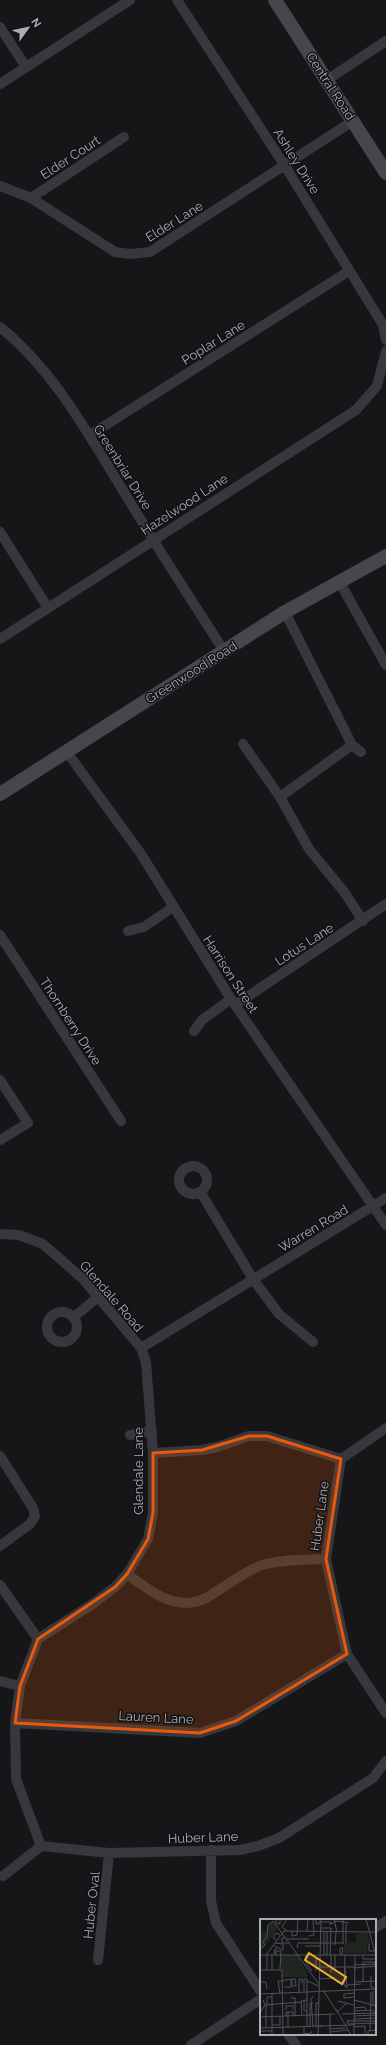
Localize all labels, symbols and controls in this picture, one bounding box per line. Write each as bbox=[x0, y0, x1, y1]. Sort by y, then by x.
north arrow bbox=[8, 8, 48, 48]
text: N bbox=[28, 16, 44, 30]
street label: Central Road bbox=[303, 50, 358, 123]
street label: Ashley Drive bbox=[270, 126, 323, 197]
street label: Elder Court bbox=[38, 132, 103, 182]
street label: Elder Lane bbox=[143, 198, 206, 245]
street label: Poplar Lane bbox=[179, 317, 248, 368]
street label: Greenbriar Drive bbox=[90, 422, 155, 513]
street label: Hazelwood Lane bbox=[138, 470, 231, 538]
street label: Greenwood Road bbox=[143, 638, 240, 707]
street label: Lotus Lane bbox=[272, 920, 337, 969]
street label: Harrison Street bbox=[200, 933, 262, 1016]
street label: Thornberry Drive bbox=[37, 975, 105, 1068]
street label: Warren Road bbox=[276, 1202, 351, 1255]
street label: Glendale Road bbox=[77, 1258, 146, 1335]
street label: Glendale Lane bbox=[131, 1427, 146, 1515]
street label: Huber Lane bbox=[307, 1480, 332, 1552]
street label: Lauren Lane bbox=[118, 1708, 194, 1727]
street label: Huber Lane bbox=[168, 1829, 239, 1846]
street label: Huber Oval bbox=[81, 1870, 103, 1939]
inset map bbox=[260, 1919, 376, 2035]

